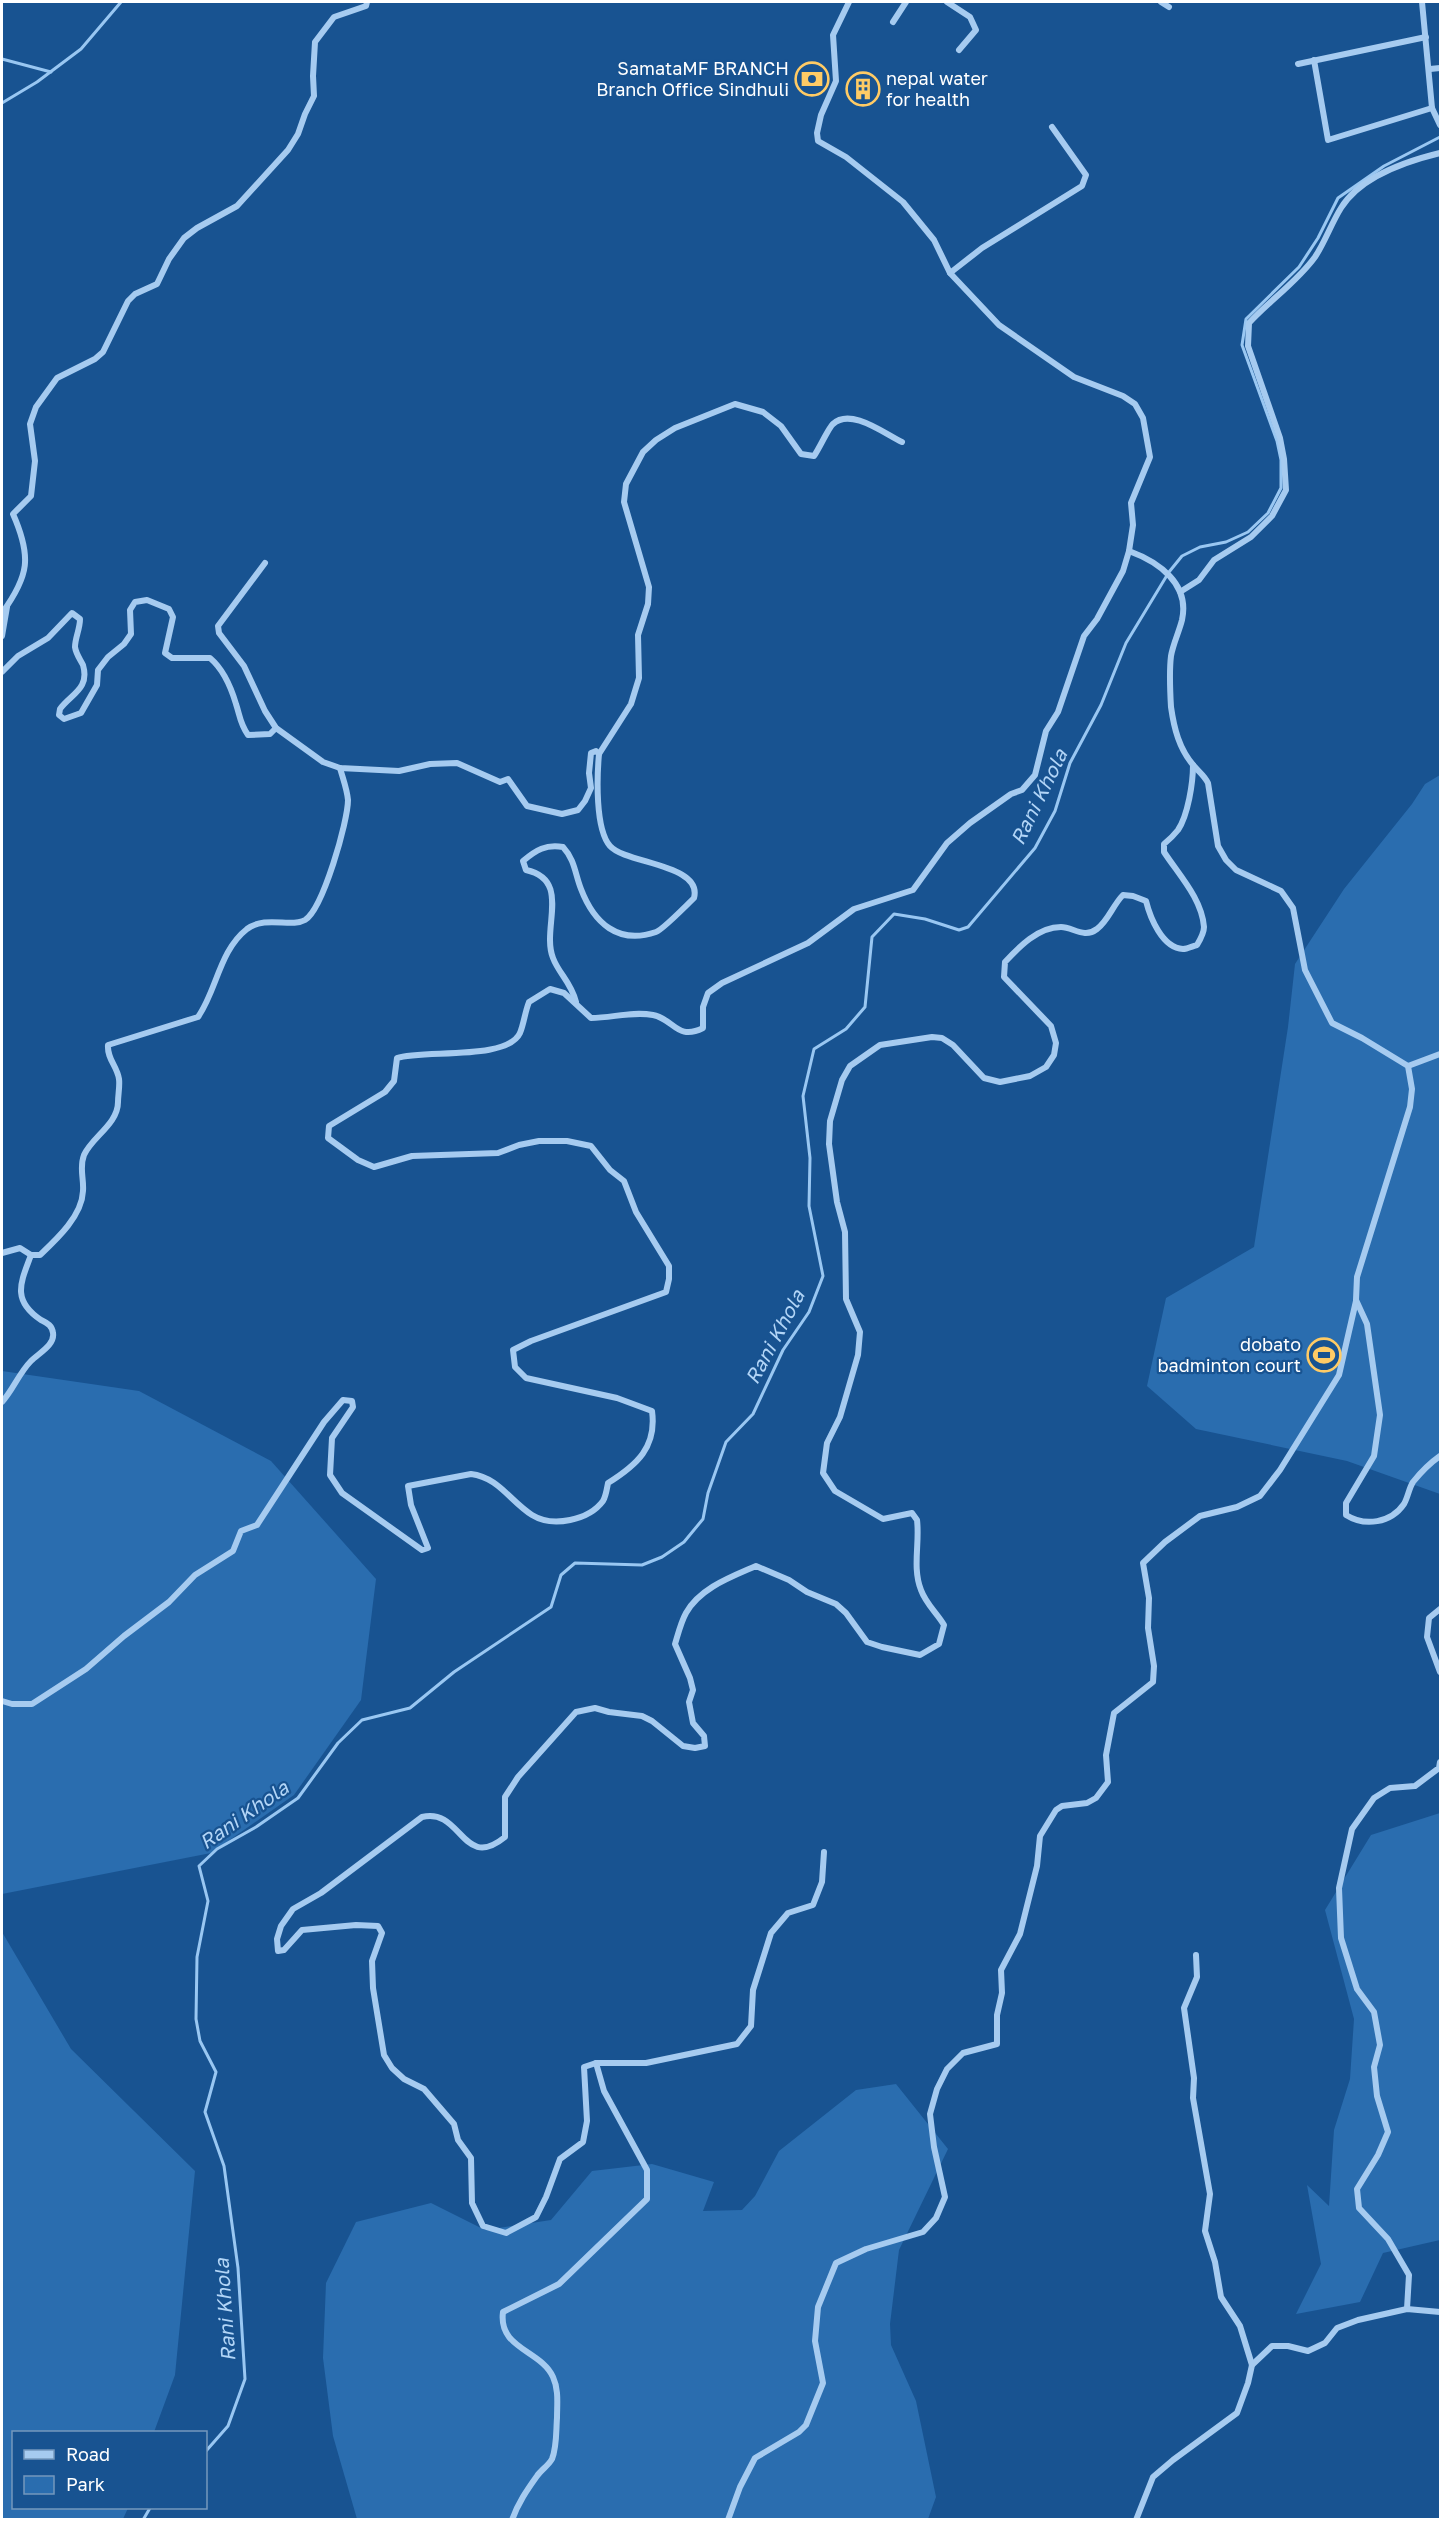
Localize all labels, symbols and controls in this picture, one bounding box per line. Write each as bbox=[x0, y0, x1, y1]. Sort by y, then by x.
place label: SamataMF BRANCH Branch Office Sindhuli bbox=[596, 57, 789, 100]
bank icon: SamataMF BRANCH Branch Office Sindhuli bbox=[794, 61, 830, 97]
place label: nepal water for health bbox=[886, 67, 988, 110]
building icon: nepal water for health bbox=[845, 71, 881, 107]
water label: Rani Khola bbox=[1005, 744, 1072, 848]
water label: Rani Khola bbox=[739, 1285, 809, 1388]
place label: dobato badminton court bbox=[1157, 1333, 1301, 1376]
sports icon: dobato badminton court bbox=[1306, 1337, 1342, 1373]
water label: Rani Khola bbox=[194, 1774, 293, 1854]
water label: Rani Khola bbox=[208, 2257, 240, 2362]
legend bbox=[12, 2431, 207, 2509]
text: Road bbox=[66, 2443, 110, 2465]
text: Park bbox=[66, 2473, 105, 2495]

